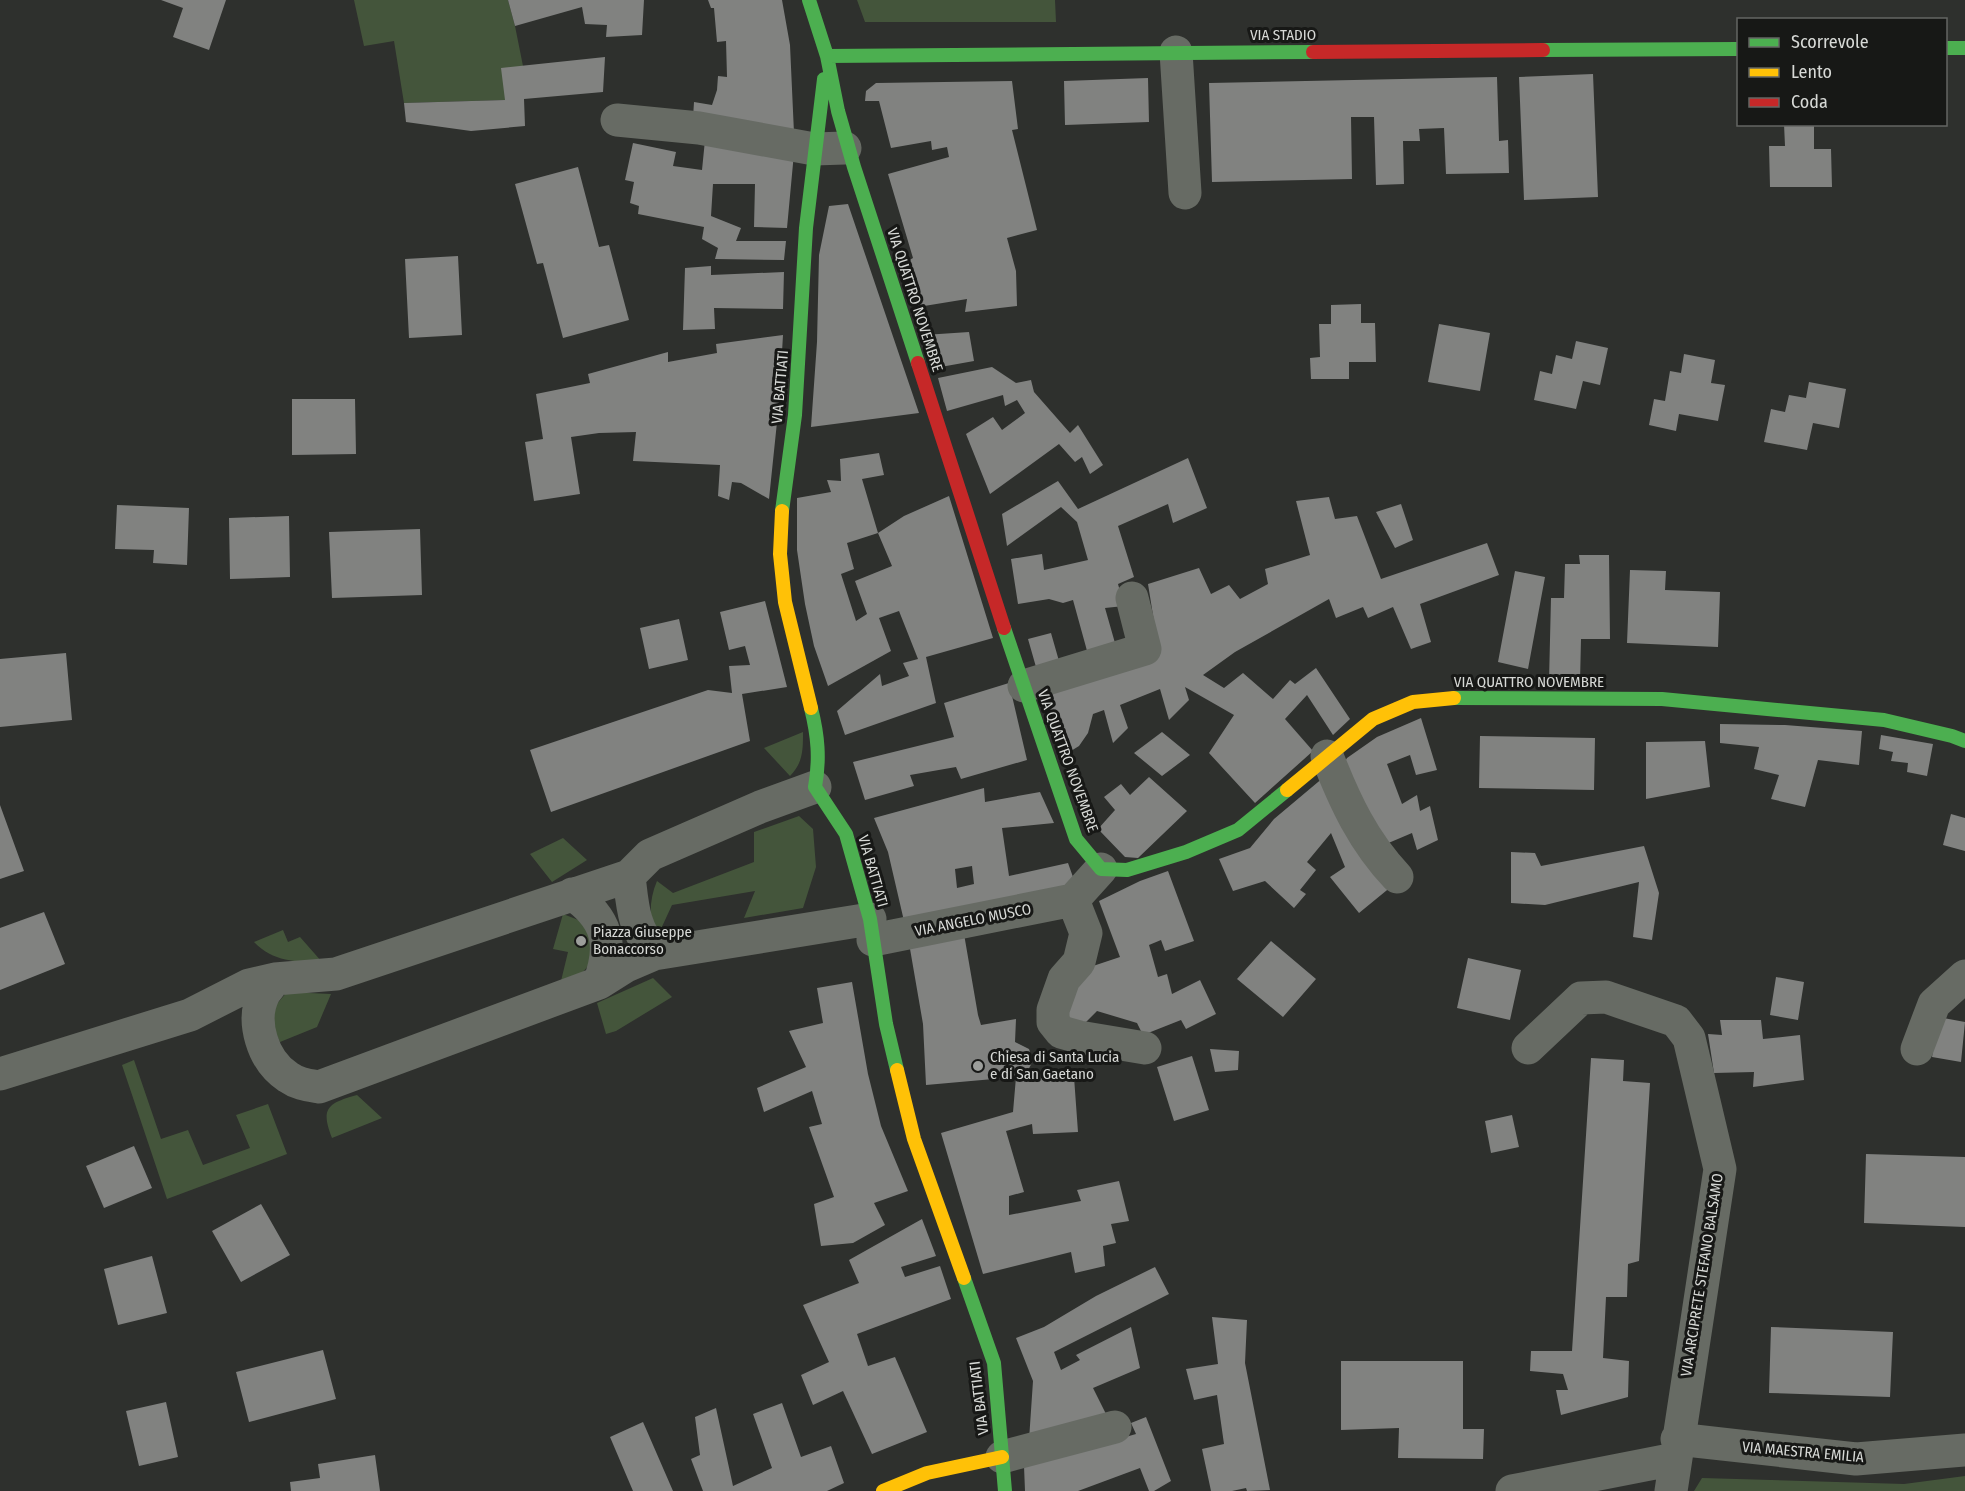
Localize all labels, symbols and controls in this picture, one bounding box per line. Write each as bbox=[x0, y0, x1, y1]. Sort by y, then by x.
legend bbox=[1737, 18, 1947, 126]
street label: VIA STADIO bbox=[1250, 26, 1316, 44]
text: Scorrevole bbox=[1791, 31, 1869, 53]
text: Lento bbox=[1791, 61, 1832, 83]
text: Coda bbox=[1791, 91, 1828, 113]
street label: VIA QUATTRO NOVEMBRE bbox=[883, 226, 947, 374]
street label: VIA BATTIATI bbox=[768, 349, 792, 425]
street label: VIA QUATTRO NOVEMBRE bbox=[1454, 673, 1604, 691]
street label: VIA QUATTRO NOVEMBRE bbox=[1034, 687, 1102, 835]
street label: VIA BATTIATI bbox=[854, 833, 892, 909]
street label: VIA ANGELO MUSCO bbox=[913, 900, 1033, 940]
place label: Piazza Giuseppe Bonaccorso bbox=[593, 923, 692, 958]
marker: Piazza Giuseppe Bonaccorso bbox=[574, 934, 588, 948]
place label: Chiesa di Santa Lucia e di San Gaetano bbox=[990, 1048, 1119, 1083]
marker: Chiesa di Santa Lucia e di San Gaetano bbox=[971, 1059, 985, 1073]
street label: VIA ARCIPRETE STEFANO BALSAMO bbox=[1677, 1172, 1727, 1378]
street label: VIA BATTIATI bbox=[966, 1360, 992, 1436]
street label: VIA MAESTRA EMILIA bbox=[1741, 1438, 1865, 1466]

